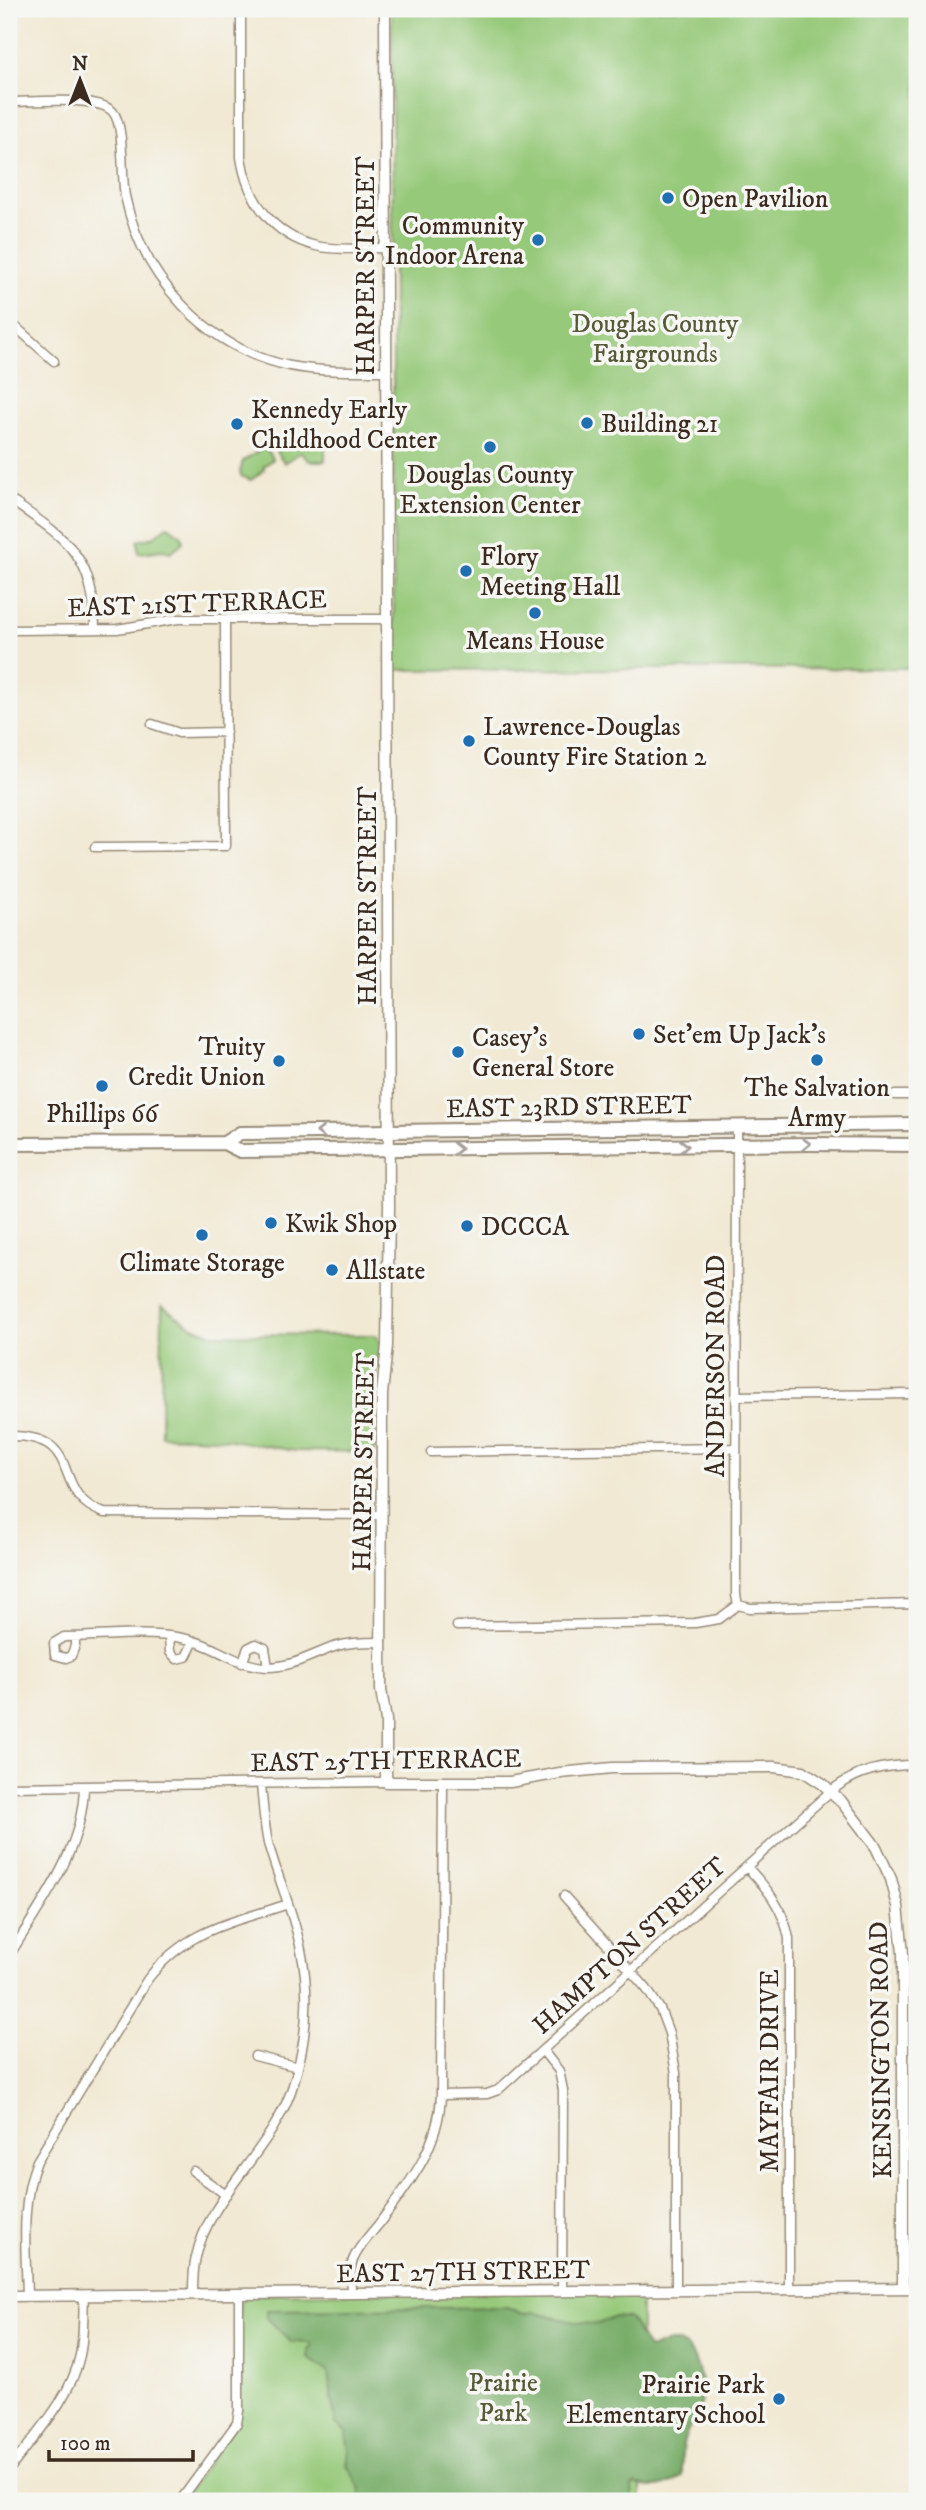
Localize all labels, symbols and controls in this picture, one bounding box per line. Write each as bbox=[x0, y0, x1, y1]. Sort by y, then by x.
north arrow bbox=[46, 46, 116, 116]
text: N bbox=[72, 53, 88, 76]
street label: HARPER STREET bbox=[350, 156, 383, 376]
place label: Open Pavilion bbox=[682, 183, 829, 216]
marker: Open Pavilion bbox=[660, 190, 676, 206]
place label: Community Indoor Arena bbox=[385, 210, 525, 273]
marker: Community Indoor Arena bbox=[530, 232, 546, 248]
park label: Douglas County Fairgrounds bbox=[572, 308, 739, 371]
place label: Kennedy Early Childhood Center bbox=[251, 394, 437, 457]
place label: Building 21 bbox=[601, 408, 718, 441]
marker: Building 21 bbox=[579, 415, 595, 431]
marker: Kennedy Early Childhood Center bbox=[229, 416, 245, 432]
marker: Douglas County Extension Center bbox=[482, 439, 498, 455]
place label: Douglas County Extension Center bbox=[399, 459, 581, 522]
place label: Flory Meeting Hall bbox=[480, 541, 620, 604]
marker: Flory Meeting Hall bbox=[458, 563, 474, 579]
street label: EAST 21ST TERRACE bbox=[67, 583, 327, 626]
marker: Means House bbox=[527, 605, 543, 621]
place label: Means House bbox=[465, 625, 605, 658]
place label: Lawrence-Douglas County Fire Station 2 bbox=[483, 711, 707, 774]
marker: Lawrence-Douglas County Fire Station 2 bbox=[461, 733, 477, 749]
street label: HARPER STREET bbox=[352, 786, 385, 1006]
place label: Set'em Up Jack's bbox=[653, 1019, 826, 1052]
place label: Casey's General Store bbox=[472, 1022, 614, 1085]
marker: Set'em Up Jack's bbox=[631, 1026, 647, 1042]
place label: Truity Credit Union bbox=[128, 1031, 266, 1094]
marker: Casey's General Store bbox=[450, 1044, 466, 1060]
marker: The Salvation Army bbox=[809, 1052, 825, 1068]
marker: Truity Credit Union bbox=[271, 1053, 287, 1069]
place label: The Salvation Army bbox=[744, 1072, 890, 1135]
marker: Phillips 66 bbox=[94, 1078, 110, 1094]
street label: EAST 23RD STREET bbox=[446, 1089, 692, 1126]
place label: Phillips 66 bbox=[46, 1098, 160, 1131]
one-way arrow bbox=[315, 1124, 325, 1140]
one-way arrow bbox=[800, 1136, 811, 1151]
one-way arrow bbox=[679, 1138, 690, 1153]
one-way arrow bbox=[452, 1141, 463, 1156]
place label: Kwik Shop bbox=[285, 1208, 397, 1241]
place label: DCCCA bbox=[481, 1211, 569, 1244]
marker: Kwik Shop bbox=[263, 1215, 279, 1231]
marker: DCCCA bbox=[459, 1218, 475, 1234]
marker: Climate Storage bbox=[194, 1227, 210, 1243]
place label: Climate Storage bbox=[119, 1247, 285, 1280]
place label: Allstate bbox=[346, 1255, 425, 1288]
street label: ANDERSON ROAD bbox=[700, 1255, 733, 1477]
marker: Allstate bbox=[324, 1262, 340, 1278]
street label: HARPER STREET bbox=[346, 1352, 383, 1572]
street label: EAST 25TH TERRACE bbox=[250, 1743, 522, 1780]
street label: HAMPTON STREET bbox=[526, 1850, 734, 2042]
street label: KENSINGTON ROAD bbox=[863, 1921, 900, 2179]
street label: MAYFAIR DRIVE bbox=[754, 1969, 787, 2173]
street label: EAST 27TH STREET bbox=[336, 2254, 591, 2291]
park label: Prairie Park bbox=[468, 2367, 538, 2430]
place label: Prairie Park Elementary School bbox=[566, 2369, 765, 2432]
marker: Prairie Park Elementary School bbox=[771, 2391, 787, 2407]
scale bar bbox=[49, 2419, 192, 2463]
text: 100 m bbox=[60, 2431, 111, 2457]

